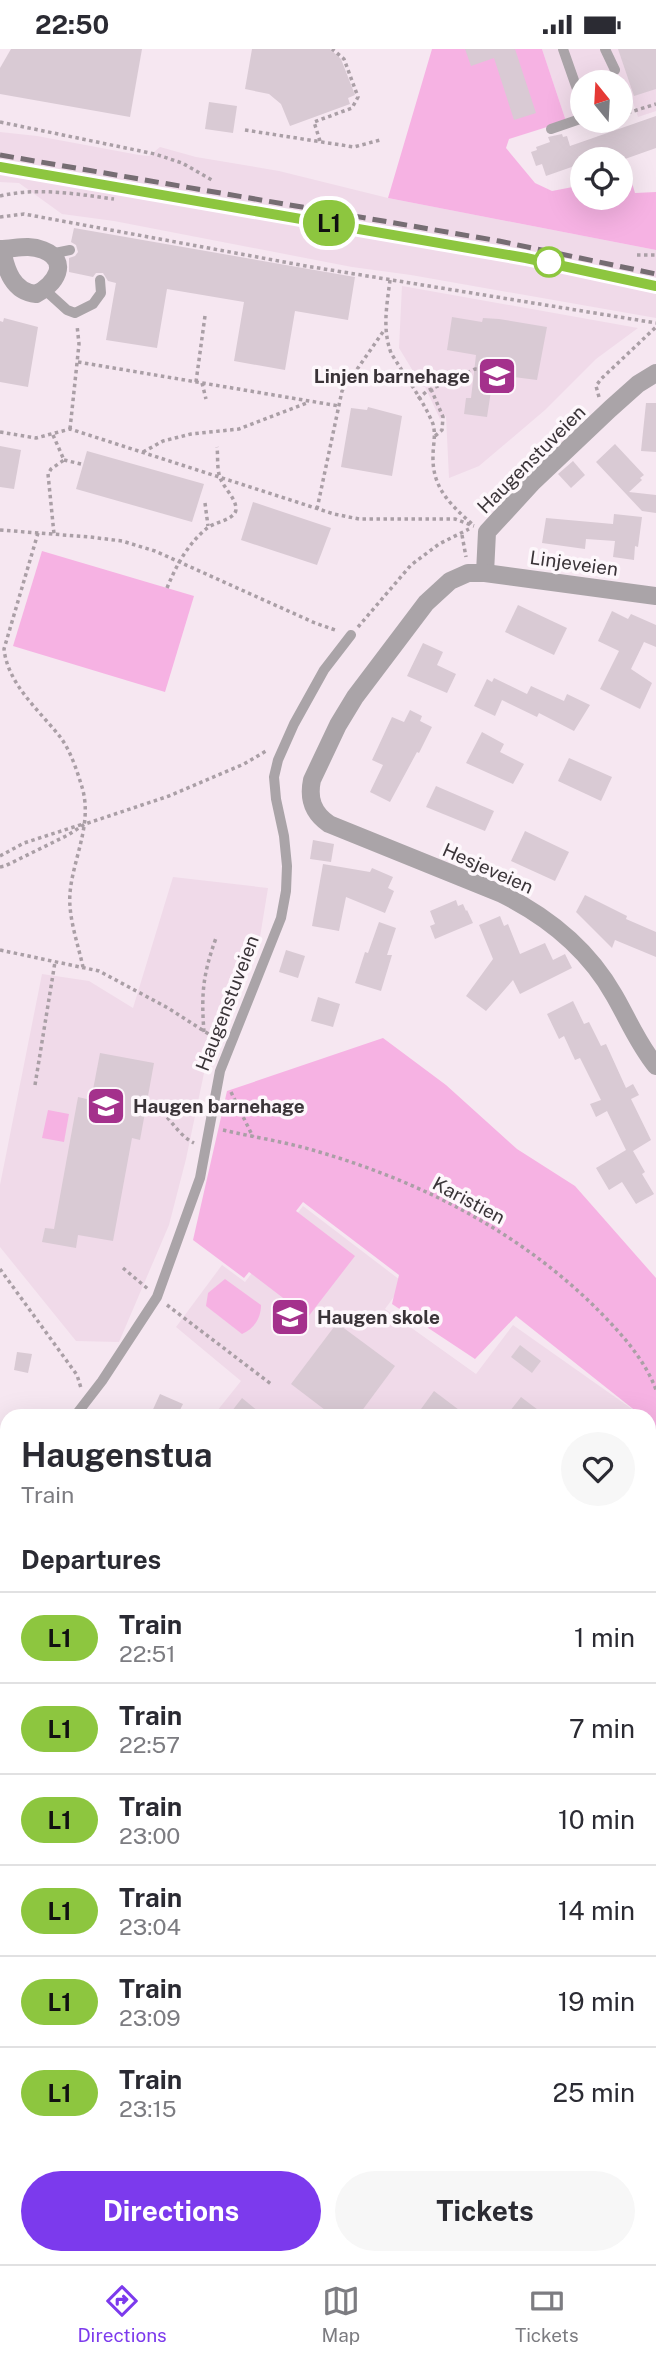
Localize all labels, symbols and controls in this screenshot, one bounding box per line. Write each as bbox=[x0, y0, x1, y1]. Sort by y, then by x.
text: 22:50 bbox=[35, 9, 109, 40]
north arrow bbox=[570, 70, 634, 133]
map controls bbox=[570, 70, 633, 210]
button: locate bbox=[570, 147, 633, 210]
line badge: L1 bbox=[298, 200, 360, 246]
text: L1 bbox=[317, 209, 341, 237]
unlabelled marker bbox=[534, 247, 564, 277]
school or university icon: Linjen barnehage bbox=[476, 355, 518, 397]
place label: Linjen barnehage bbox=[314, 365, 470, 387]
street label: Haugenstuveien bbox=[473, 401, 589, 517]
street label: Linjeveien bbox=[528, 546, 620, 580]
street label: Hesjeveien bbox=[439, 838, 537, 898]
street label: Haugenstuveien bbox=[191, 932, 263, 1074]
school or university icon: Haugen barnehage bbox=[85, 1085, 127, 1127]
place label: Haugen barnehage bbox=[133, 1095, 305, 1117]
street label: Karistien bbox=[429, 1172, 509, 1228]
school or university icon: Haugen skole bbox=[269, 1296, 311, 1338]
place label: Haugen skole bbox=[317, 1306, 440, 1328]
button: heart bbox=[561, 1432, 635, 1506]
text: Haugenstua bbox=[21, 1436, 213, 1474]
text: Train bbox=[21, 1481, 74, 1508]
text: Departures bbox=[21, 1544, 161, 1575]
text: Train bbox=[119, 1609, 182, 1640]
text: 1 min bbox=[574, 1622, 635, 1653]
text: L1 bbox=[47, 1624, 72, 1652]
text: 22:51 bbox=[119, 1640, 176, 1667]
text: Train bbox=[119, 1700, 182, 1731]
text: 7 min bbox=[569, 1713, 635, 1744]
text: L1 bbox=[47, 1715, 72, 1743]
text: 22:57 bbox=[119, 1731, 180, 1758]
text: Train bbox=[119, 1791, 182, 1822]
text: 10 min bbox=[558, 1804, 635, 1835]
text: L1 bbox=[47, 1806, 72, 1834]
text: 23:00 bbox=[119, 1822, 180, 1849]
text: Train bbox=[119, 1882, 182, 1913]
text: 14 min bbox=[558, 1895, 635, 1926]
text: L1 bbox=[47, 1897, 72, 1925]
text: 23:04 bbox=[119, 1913, 181, 1940]
text: Train bbox=[119, 1973, 182, 2004]
text: 19 min bbox=[558, 1986, 635, 2017]
text: L1 bbox=[47, 1988, 72, 2016]
text: 23:09 bbox=[119, 2004, 181, 2031]
text: Train bbox=[119, 2064, 182, 2095]
text: 25 min bbox=[552, 2077, 635, 2108]
text: L1 bbox=[47, 2079, 72, 2107]
text: 23:15 bbox=[119, 2095, 176, 2122]
button: Directions bbox=[21, 2171, 321, 2251]
button: Tickets bbox=[335, 2171, 635, 2251]
tab: Directions bbox=[77, 2282, 167, 2346]
tab: Map bbox=[321, 2282, 360, 2346]
tab: Tickets bbox=[515, 2282, 579, 2346]

